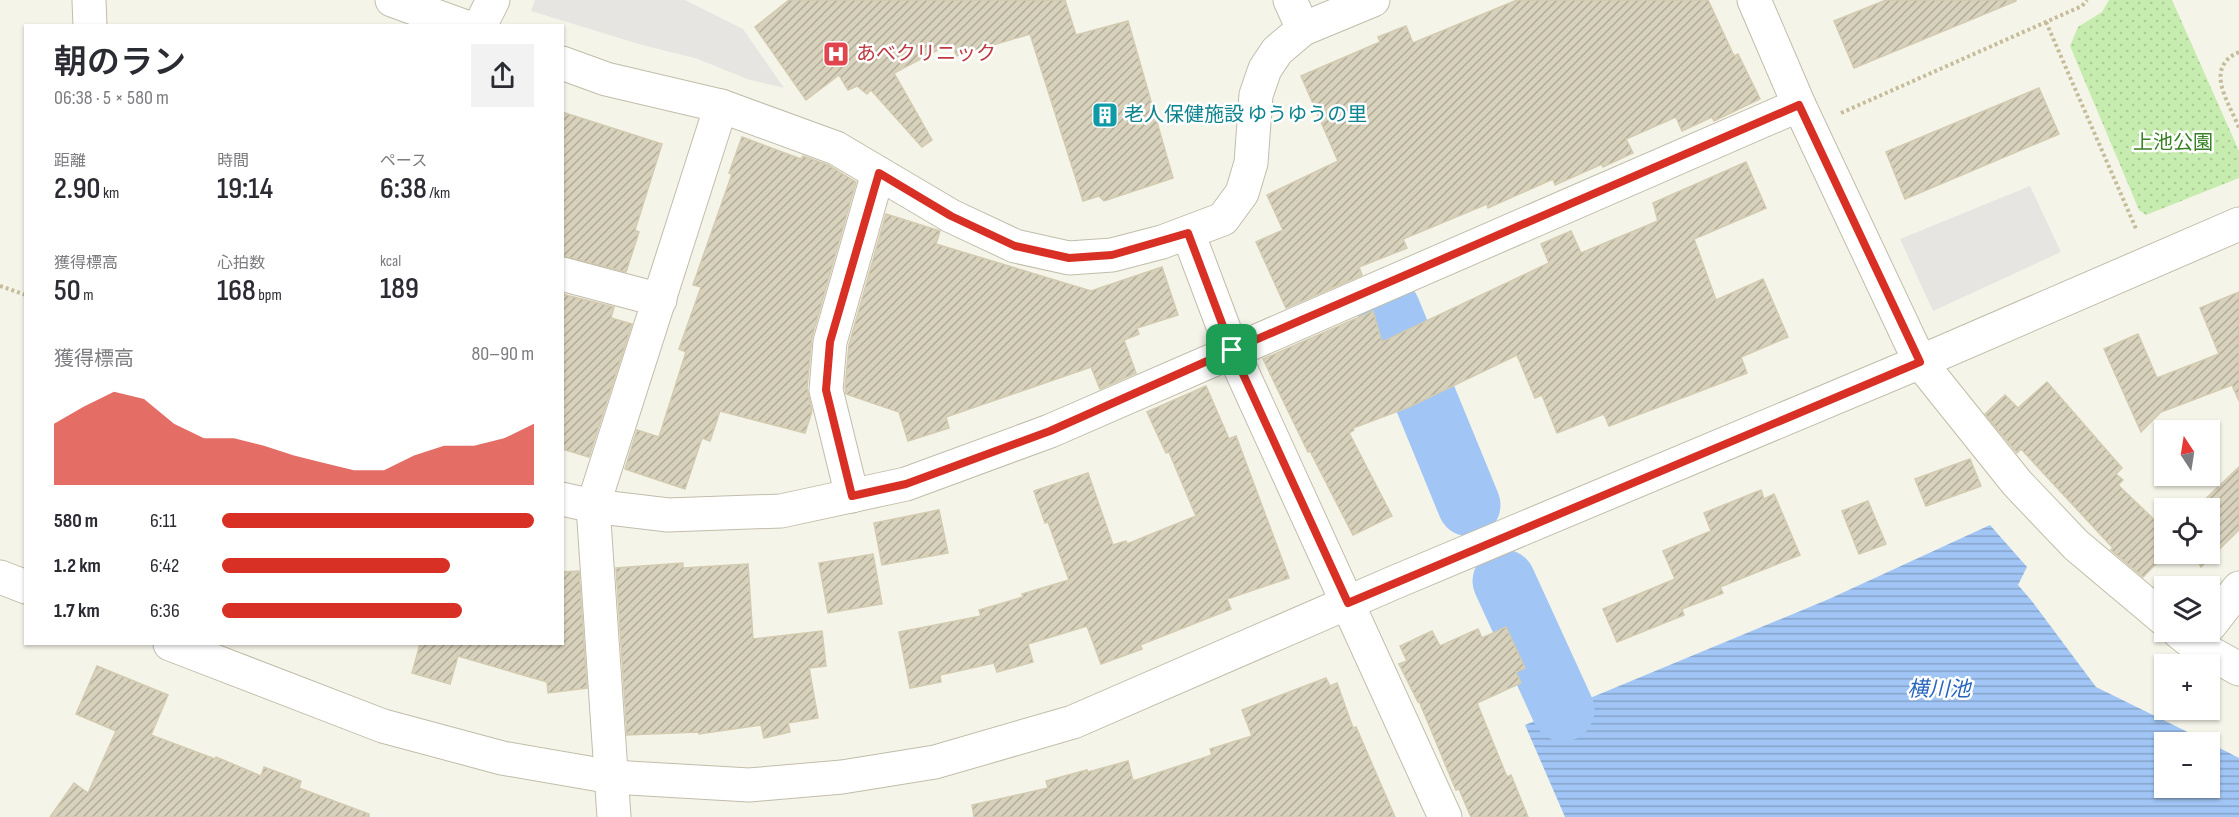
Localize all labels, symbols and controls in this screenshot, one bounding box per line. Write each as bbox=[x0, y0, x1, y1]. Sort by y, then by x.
hospital icon: あべクリニック bbox=[821, 39, 851, 69]
place label: あべクリニック bbox=[856, 42, 996, 66]
text: 朝のラン bbox=[54, 43, 186, 83]
button: share bbox=[471, 44, 534, 107]
text: 06:38 · 5 × 580 m bbox=[54, 86, 169, 110]
building icon: 老人保健施設 ゆうゆうの里 bbox=[1090, 100, 1120, 130]
place label: 老人保健施設 ゆうゆうの里 bbox=[1124, 103, 1367, 127]
park label: 上池公園 bbox=[2133, 131, 2213, 155]
text: 距離 bbox=[54, 152, 86, 171]
text: 時間 bbox=[217, 152, 249, 171]
text: ペース bbox=[380, 152, 427, 171]
text: 2.90 bbox=[54, 171, 100, 207]
text: 19:14 bbox=[217, 171, 273, 207]
text: 6:38 bbox=[380, 171, 427, 207]
text: km bbox=[100, 184, 119, 203]
text: /km bbox=[427, 184, 450, 203]
text: kcal bbox=[380, 252, 401, 271]
text: 獲得標高 bbox=[54, 254, 118, 273]
text: 心拍数 bbox=[217, 254, 265, 273]
text: 189 bbox=[380, 271, 419, 307]
text: 50 bbox=[54, 273, 81, 309]
text: 168 bbox=[217, 273, 256, 309]
text: m bbox=[81, 286, 93, 305]
text: bpm bbox=[256, 286, 282, 305]
pin bbox=[1206, 324, 1257, 375]
icon: arrive bbox=[1215, 333, 1248, 366]
text: 80–90 m bbox=[471, 342, 534, 366]
text: 獲得標高 bbox=[54, 347, 134, 371]
north arrow bbox=[2154, 420, 2220, 486]
map controls bbox=[2154, 420, 2220, 798]
button: locate bbox=[2154, 498, 2220, 564]
text: 580 m bbox=[54, 509, 98, 533]
text: 6:11 bbox=[150, 509, 177, 533]
text: 1.2 km bbox=[54, 554, 101, 578]
text: 6:42 bbox=[150, 554, 179, 578]
button: layers bbox=[2154, 576, 2220, 642]
text: 1.7 km bbox=[54, 599, 100, 623]
text: 6:36 bbox=[150, 599, 180, 623]
button: + bbox=[2154, 654, 2220, 720]
water label: 横川池 bbox=[1908, 677, 1972, 702]
button: − bbox=[2154, 732, 2220, 798]

